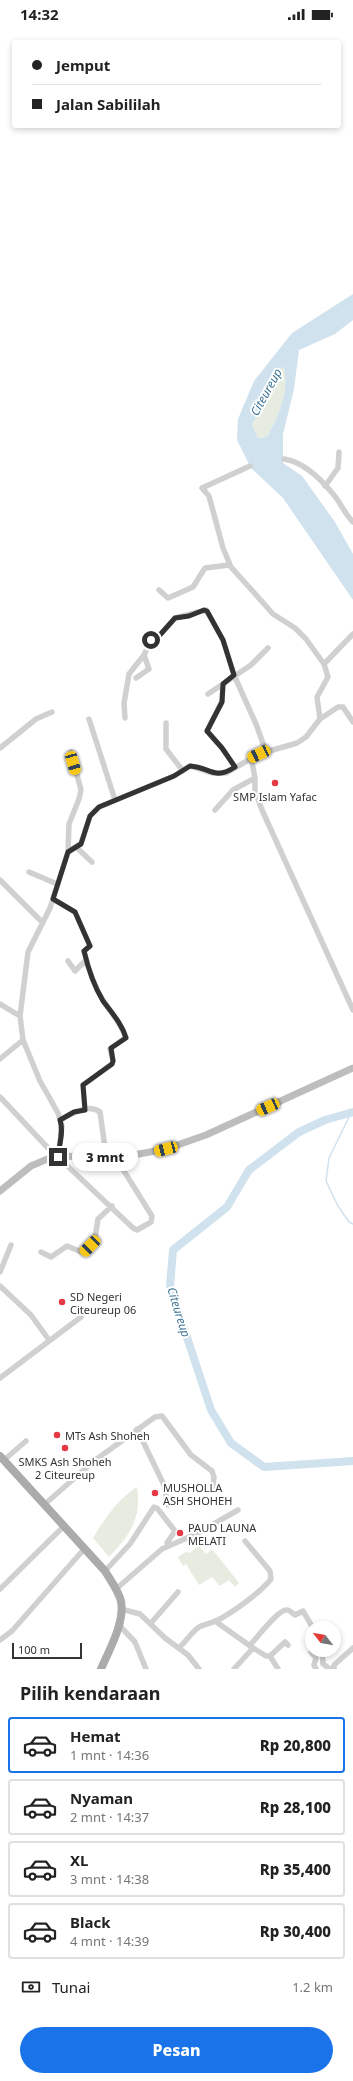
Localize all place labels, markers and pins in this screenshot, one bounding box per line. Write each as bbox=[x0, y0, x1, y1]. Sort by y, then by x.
marker: SMP Islam Yafac bbox=[270, 778, 280, 788]
place label: SMP Islam Yafac bbox=[233, 789, 317, 804]
place label: SD Negeri Citeureup 06 bbox=[70, 1289, 136, 1317]
marker: SD Negeri Citeureup 06 bbox=[57, 1297, 67, 1307]
place label: MTs Ash Shoheh bbox=[65, 1428, 150, 1443]
marker: MTs Ash Shoheh bbox=[52, 1430, 62, 1440]
marker: SMKS Ash Shoheh 2 Citeureup bbox=[60, 1443, 70, 1453]
place label: SMKS Ash Shoheh 2 Citeureup bbox=[19, 1454, 111, 1482]
place label: MUSHOLLA ASH SHOHEH bbox=[163, 1480, 232, 1508]
marker: MUSHOLLA ASH SHOHEH bbox=[150, 1488, 160, 1498]
place label: PAUD LAUNA MELATI bbox=[188, 1520, 257, 1548]
marker: PAUD LAUNA MELATI bbox=[175, 1528, 185, 1538]

